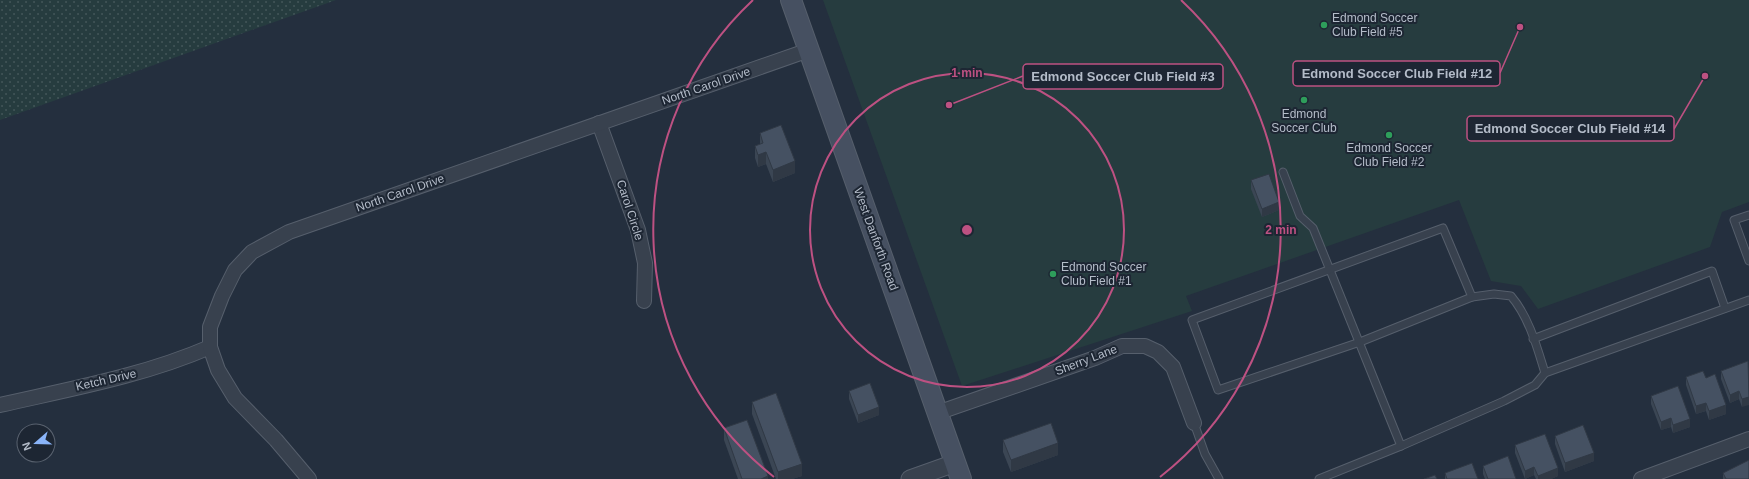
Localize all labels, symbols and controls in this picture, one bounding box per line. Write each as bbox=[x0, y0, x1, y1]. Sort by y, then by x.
place label: Edmond Soccer Club Field #5 bbox=[1332, 11, 1417, 39]
marker: Edmond Soccer Club Field #5 bbox=[1319, 20, 1329, 30]
callout: Edmond Soccer Club Field #12 bbox=[1293, 61, 1500, 86]
street label: North Carol Drive bbox=[660, 64, 752, 108]
callout: Edmond Soccer Club Field #3 bbox=[1023, 64, 1223, 89]
text: 1 min bbox=[951, 66, 983, 80]
text: Edmond Soccer Club Field #12 bbox=[1302, 66, 1492, 81]
text: Edmond Soccer Club Field #3 bbox=[1031, 69, 1215, 84]
marker: Edmond Soccer Club bbox=[1299, 95, 1309, 105]
place label: Edmond Soccer Club bbox=[1271, 107, 1337, 135]
callout: Edmond Soccer Club Field #14 bbox=[1467, 116, 1674, 141]
text: Edmond Soccer Club Field #14 bbox=[1475, 121, 1666, 136]
marker: Edmond Soccer Club Field #2 bbox=[1384, 130, 1394, 140]
place label: Edmond Soccer Club Field #2 bbox=[1346, 141, 1432, 169]
street label: North Carol Drive bbox=[354, 171, 446, 215]
street label: Carol Circle bbox=[614, 178, 646, 242]
street label: West Danforth Road bbox=[851, 186, 901, 292]
centre of rings bbox=[960, 223, 974, 237]
text: 2 min bbox=[1265, 223, 1297, 237]
place label: Edmond Soccer Club Field #1 bbox=[1061, 260, 1146, 288]
marker: Edmond Soccer Club Field #1 bbox=[1048, 269, 1058, 279]
street label: Sherry Lane bbox=[1053, 342, 1119, 378]
street label: Ketch Drive bbox=[74, 366, 138, 394]
north arrow bbox=[16, 423, 56, 463]
text: N bbox=[20, 441, 34, 452]

